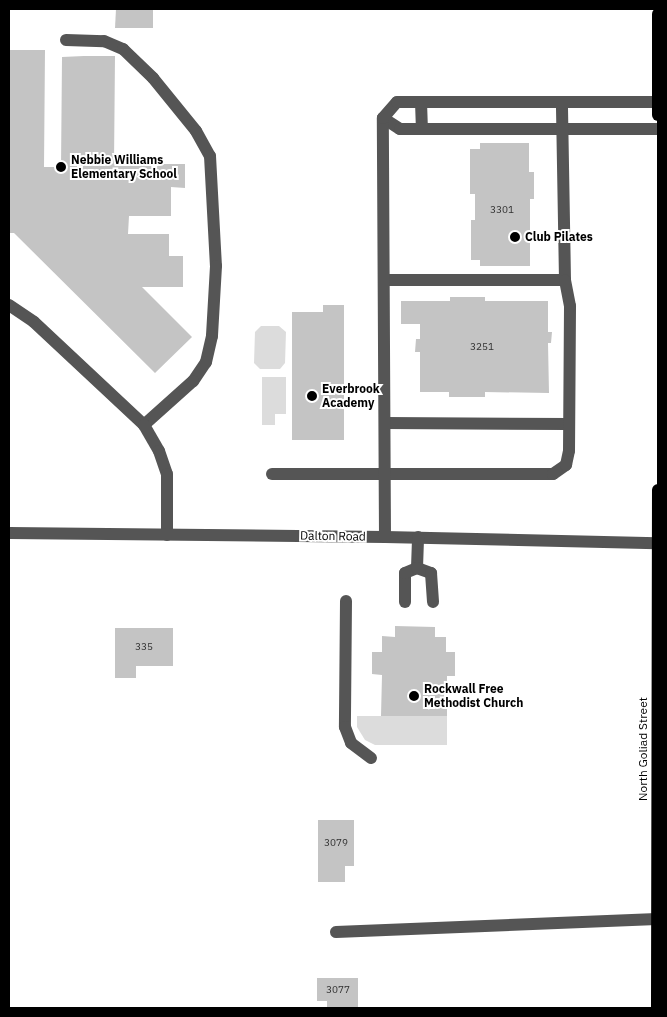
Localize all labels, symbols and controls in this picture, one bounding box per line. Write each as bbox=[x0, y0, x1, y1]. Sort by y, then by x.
place label: Nebbie Williams Elementary School bbox=[71, 153, 177, 181]
marker: Nebbie Williams Elementary School bbox=[55, 161, 67, 173]
house number: 3301 bbox=[490, 204, 514, 216]
place label: Club Pilates bbox=[525, 230, 593, 244]
marker: Club Pilates bbox=[509, 231, 521, 243]
house number: 3251 bbox=[470, 341, 494, 353]
place label: Everbrook Academy bbox=[322, 382, 380, 410]
marker: Everbrook Academy bbox=[306, 390, 318, 402]
street label: Dalton Road bbox=[300, 528, 366, 544]
house number: 335 bbox=[135, 641, 153, 653]
place label: Rockwall Free Methodist Church bbox=[424, 682, 523, 710]
marker: Rockwall Free Methodist Church bbox=[408, 690, 420, 702]
street label: North Goliad Street bbox=[636, 697, 650, 801]
house number: 3079 bbox=[324, 837, 348, 849]
house number: 3077 bbox=[326, 984, 350, 996]

